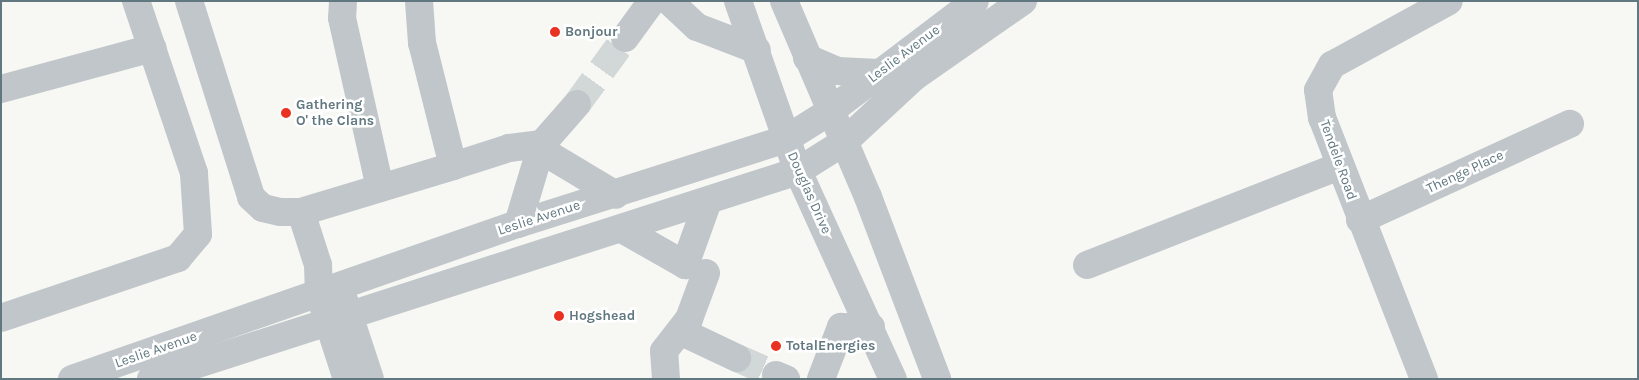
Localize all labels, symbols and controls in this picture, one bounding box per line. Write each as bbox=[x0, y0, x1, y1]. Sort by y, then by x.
street label: Leslie Avenue bbox=[865, 21, 943, 87]
place label: Bonjour bbox=[565, 24, 618, 40]
marker: Bonjour bbox=[549, 26, 561, 38]
place label: Gathering O' the Clans bbox=[296, 97, 374, 130]
marker: Gathering O' the Clans bbox=[280, 107, 292, 119]
street label: Tendele Road bbox=[1316, 118, 1360, 202]
street label: Thenge Place bbox=[1424, 147, 1506, 197]
street label: Douglas Drive bbox=[783, 149, 835, 237]
street label: Leslie Avenue bbox=[496, 197, 582, 239]
place label: Hogshead bbox=[569, 308, 635, 324]
marker: Hogshead bbox=[553, 310, 565, 322]
street label: Leslie Avenue bbox=[113, 328, 199, 372]
place label: TotalEnergies bbox=[786, 338, 875, 354]
marker: TotalEnergies bbox=[770, 340, 782, 352]

